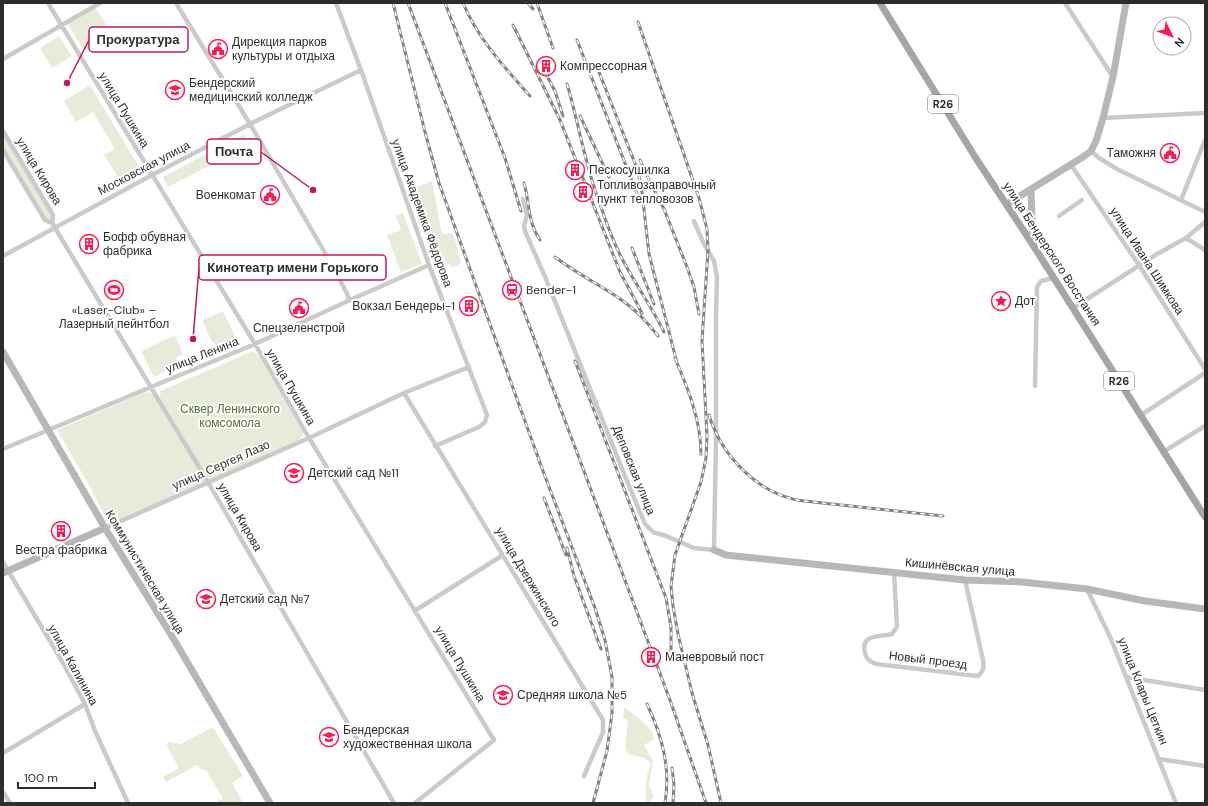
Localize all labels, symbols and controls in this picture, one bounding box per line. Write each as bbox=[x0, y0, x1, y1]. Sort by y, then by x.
north arrow bbox=[1152, 16, 1192, 56]
callout: Прокуратура bbox=[89, 27, 188, 52]
text: Прокуратура bbox=[97, 31, 180, 48]
place label: Дирекция парков культуры и отдыха bbox=[232, 34, 335, 64]
text: N bbox=[1172, 35, 1187, 50]
public building icon: Дирекция парков культуры и отдыха bbox=[207, 38, 229, 60]
building icon: Компрессорная bbox=[535, 55, 557, 77]
place label: Компрессорная bbox=[560, 58, 647, 74]
street label: улица Пушкина bbox=[95, 69, 153, 151]
place label: Бендерский медицинский колледж bbox=[189, 75, 313, 105]
school or university icon: Бендерский медицинский колледж bbox=[164, 79, 186, 101]
road number: R26 bbox=[928, 95, 958, 113]
street label: улица Кирова bbox=[13, 134, 66, 208]
street label: Московская улица bbox=[95, 137, 193, 199]
street label: улица Академика Фёдорова bbox=[388, 137, 456, 289]
callout: Почта bbox=[207, 139, 261, 164]
public building icon: Таможня bbox=[1159, 142, 1181, 164]
text: Почта bbox=[215, 143, 254, 160]
place label: Таможня bbox=[1107, 145, 1156, 161]
building icon: Пескосушилка bbox=[564, 159, 586, 181]
place label: Пескосушилка bbox=[589, 162, 670, 178]
place label: Топливозаправочный пункт тепловозов bbox=[597, 177, 716, 207]
street label: улица Бендерского Восстания bbox=[999, 179, 1105, 329]
building icon: Топливозаправочный пункт тепловозов bbox=[572, 181, 594, 203]
public building icon: Военкомат bbox=[259, 184, 281, 206]
place label: Военкомат bbox=[196, 187, 256, 203]
street label: улица Ивана Шимкова bbox=[1106, 204, 1188, 318]
place label: Бофф обувная фабрика bbox=[103, 229, 186, 259]
building icon: Бофф обувная фабрика bbox=[78, 233, 100, 255]
callout: Кинотеатр имени Горького bbox=[199, 255, 386, 280]
text: Кинотеатр имени Горького bbox=[207, 259, 379, 276]
sports icon: «Laser-Club» – Лазерный пейнтбол bbox=[103, 279, 125, 301]
station icon: Bender-1 bbox=[501, 279, 523, 301]
place label: Bender-1 bbox=[526, 282, 576, 298]
place icon: Дот bbox=[990, 290, 1012, 312]
place label: Дот bbox=[1015, 293, 1036, 309]
building icon: Вокзал Бендеры-1 bbox=[458, 295, 480, 317]
public building icon: Спецзеленстрой bbox=[288, 297, 310, 319]
place label: Вокзал Бендеры-1 bbox=[352, 298, 455, 314]
place label: «Laser-Club» – Лазерный пейнтбол bbox=[59, 302, 169, 332]
place label: Спецзеленстрой bbox=[253, 320, 345, 336]
street label: улица Ленина bbox=[163, 333, 241, 377]
street label: улица Пушкина bbox=[263, 346, 320, 428]
road number: R26 bbox=[1104, 372, 1134, 390]
park label: Сквер Ленинского комсомола bbox=[180, 401, 280, 431]
street label: Деповская улица bbox=[609, 423, 659, 517]
street label: улица Сергея Лазо bbox=[170, 436, 273, 494]
school or university icon: Детский сад №11 bbox=[283, 462, 305, 484]
place label: Детский сад №11 bbox=[308, 465, 399, 481]
street label: улица Кирова bbox=[214, 480, 266, 554]
street label: Коммунистическая улица bbox=[102, 507, 188, 637]
building icon: Вестра фабрика bbox=[50, 520, 72, 542]
street label: улица Дзержинского bbox=[492, 524, 564, 630]
place label: Вестра фабрика bbox=[15, 542, 107, 558]
street label: Кишинёвская улица bbox=[904, 554, 1016, 580]
school or university icon: Детский сад №7 bbox=[195, 588, 217, 610]
place label: Детский сад №7 bbox=[220, 591, 310, 607]
street label: улица Калинина bbox=[44, 622, 102, 709]
street label: улица Пушкина bbox=[431, 623, 489, 705]
street label: улица Клары Цеткин bbox=[1114, 635, 1172, 747]
building icon: Маневровый пост bbox=[640, 646, 662, 668]
street label: Новый проезд bbox=[888, 647, 968, 673]
place label: Маневровый пост bbox=[665, 649, 765, 665]
school or university icon: Средняя школа №5 bbox=[492, 684, 514, 706]
place label: Средняя школа №5 bbox=[517, 687, 627, 703]
place label: Бендерская художественная школа bbox=[343, 722, 472, 752]
school or university icon: Бендерская художественная школа bbox=[318, 726, 340, 748]
scale bar bbox=[18, 764, 95, 790]
text: 100 m bbox=[24, 770, 58, 786]

